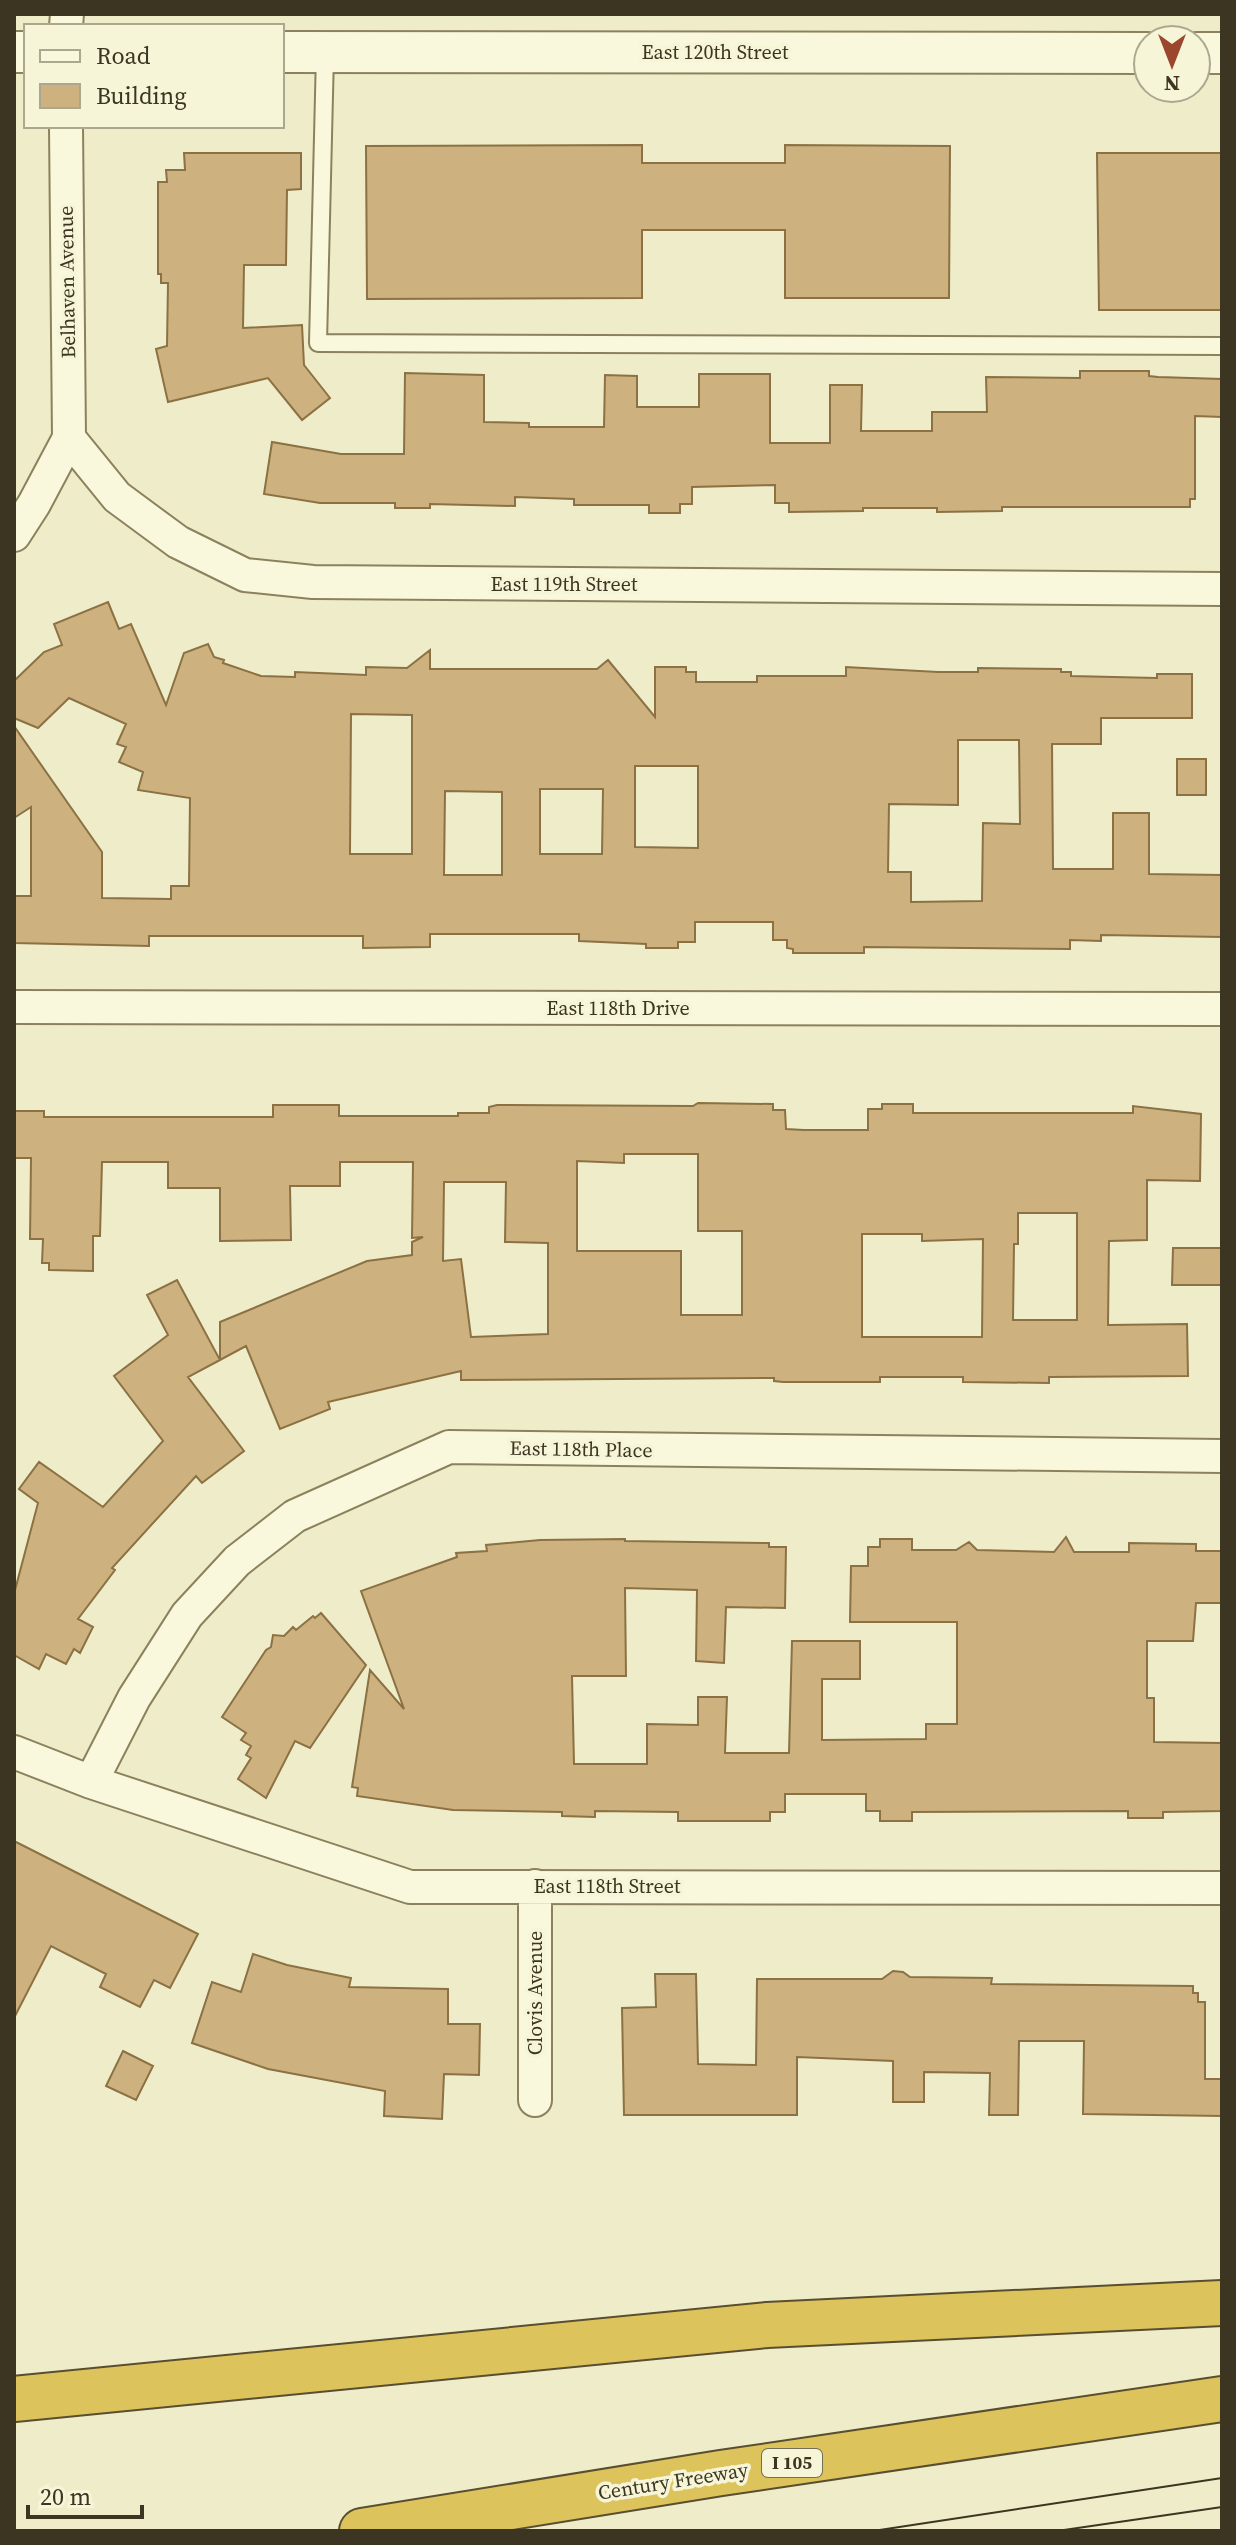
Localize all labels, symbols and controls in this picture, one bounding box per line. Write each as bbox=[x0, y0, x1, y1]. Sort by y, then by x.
legend bbox=[24, 24, 284, 128]
north arrow bbox=[1132, 24, 1212, 104]
street label: East 120th Street bbox=[642, 38, 789, 66]
text: Road bbox=[96, 39, 151, 72]
text: N bbox=[1164, 69, 1180, 99]
text: Building bbox=[96, 79, 187, 112]
street label: Belhaven Avenue bbox=[52, 205, 82, 359]
street label: East 119th Street bbox=[491, 570, 638, 598]
street label: East 118th Drive bbox=[546, 994, 690, 1022]
street label: East 118th Place bbox=[509, 1434, 653, 1464]
street label: East 118th Street bbox=[534, 1872, 681, 1900]
street label: Clovis Avenue bbox=[521, 1931, 549, 2055]
road number: I 105 bbox=[762, 2449, 822, 2477]
street label: Century Freeway bbox=[596, 2455, 751, 2507]
scale bar bbox=[28, 2469, 142, 2519]
text: 20 m bbox=[40, 2480, 91, 2513]

